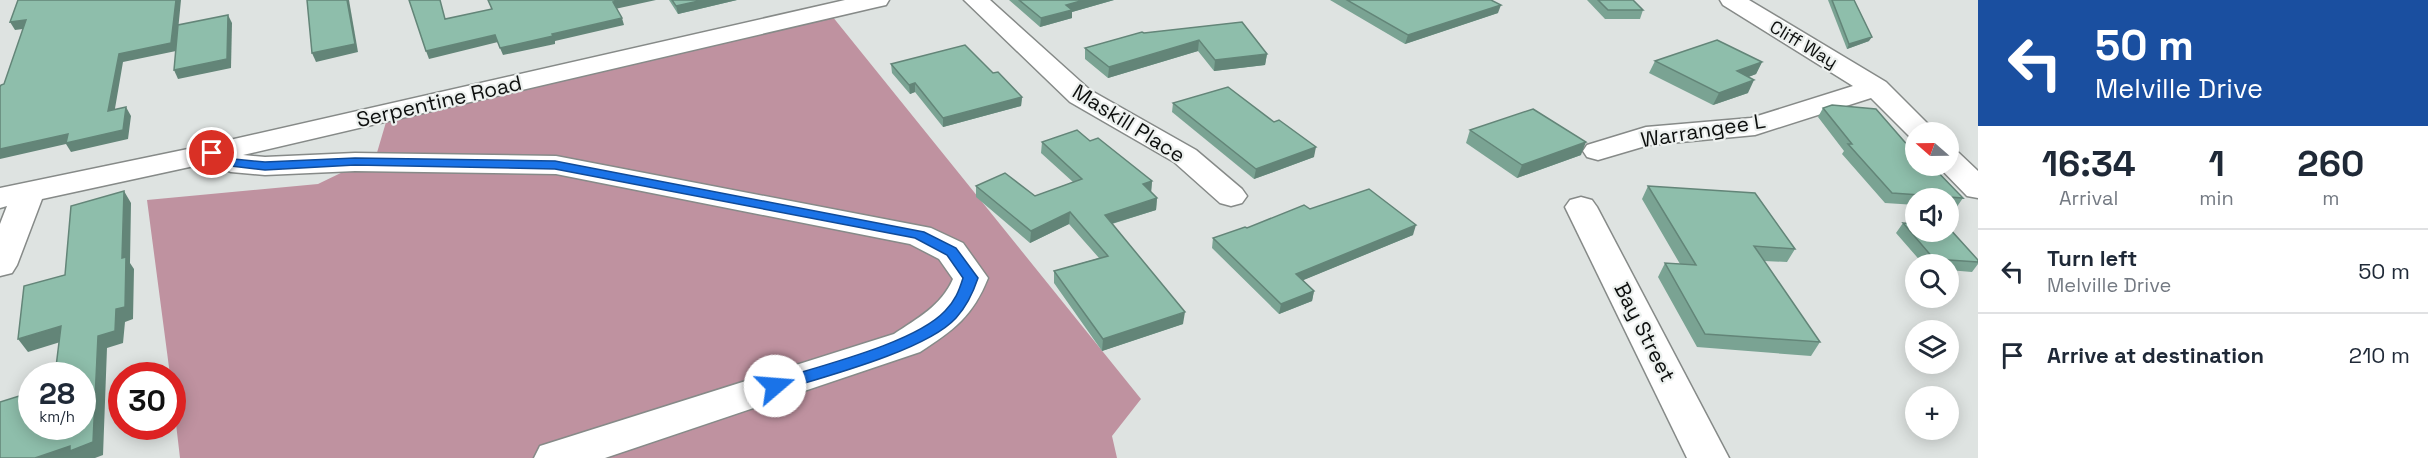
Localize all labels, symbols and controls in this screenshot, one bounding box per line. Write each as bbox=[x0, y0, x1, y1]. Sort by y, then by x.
street label: Cliff Way bbox=[1766, 15, 1842, 73]
text: 50 m bbox=[2095, 19, 2194, 72]
icon: left bbox=[1996, 24, 2074, 102]
street label: Serpentine Road bbox=[354, 69, 524, 133]
text: Melville Drive bbox=[2095, 71, 2263, 106]
street label: Maskill Place bbox=[1068, 78, 1190, 168]
street label: Warrangee L bbox=[1639, 107, 1767, 153]
north arrow bbox=[1905, 122, 1959, 176]
map controls bbox=[1905, 122, 1959, 440]
pin bbox=[186, 127, 237, 178]
icon: arrive bbox=[195, 136, 228, 169]
text: 16:34 bbox=[2042, 141, 2136, 187]
text: 1 bbox=[2208, 141, 2225, 187]
text: 260 bbox=[2297, 141, 2364, 187]
text: Arrival bbox=[2059, 185, 2118, 211]
text: min bbox=[2199, 185, 2234, 211]
text: m bbox=[2322, 185, 2339, 211]
button: sound bbox=[1905, 188, 1959, 242]
text: Turn left bbox=[2047, 244, 2137, 272]
button: search bbox=[1905, 254, 1959, 308]
icon: left bbox=[1996, 255, 2029, 288]
text: 50 m bbox=[2358, 257, 2410, 285]
text: Melville Drive bbox=[2047, 272, 2171, 298]
street label: Bay Street bbox=[1608, 278, 1682, 386]
button: layers bbox=[1905, 320, 1959, 374]
icon: arrive bbox=[1996, 339, 2029, 372]
text: Arrive at destination bbox=[2047, 341, 2264, 369]
text: 210 m bbox=[2349, 341, 2410, 369]
position arrow bbox=[743, 354, 807, 418]
speed limit sign: 30 bbox=[108, 362, 186, 440]
text: 28 bbox=[39, 374, 75, 413]
button: + bbox=[1905, 386, 1959, 440]
text: km/h bbox=[39, 407, 75, 426]

